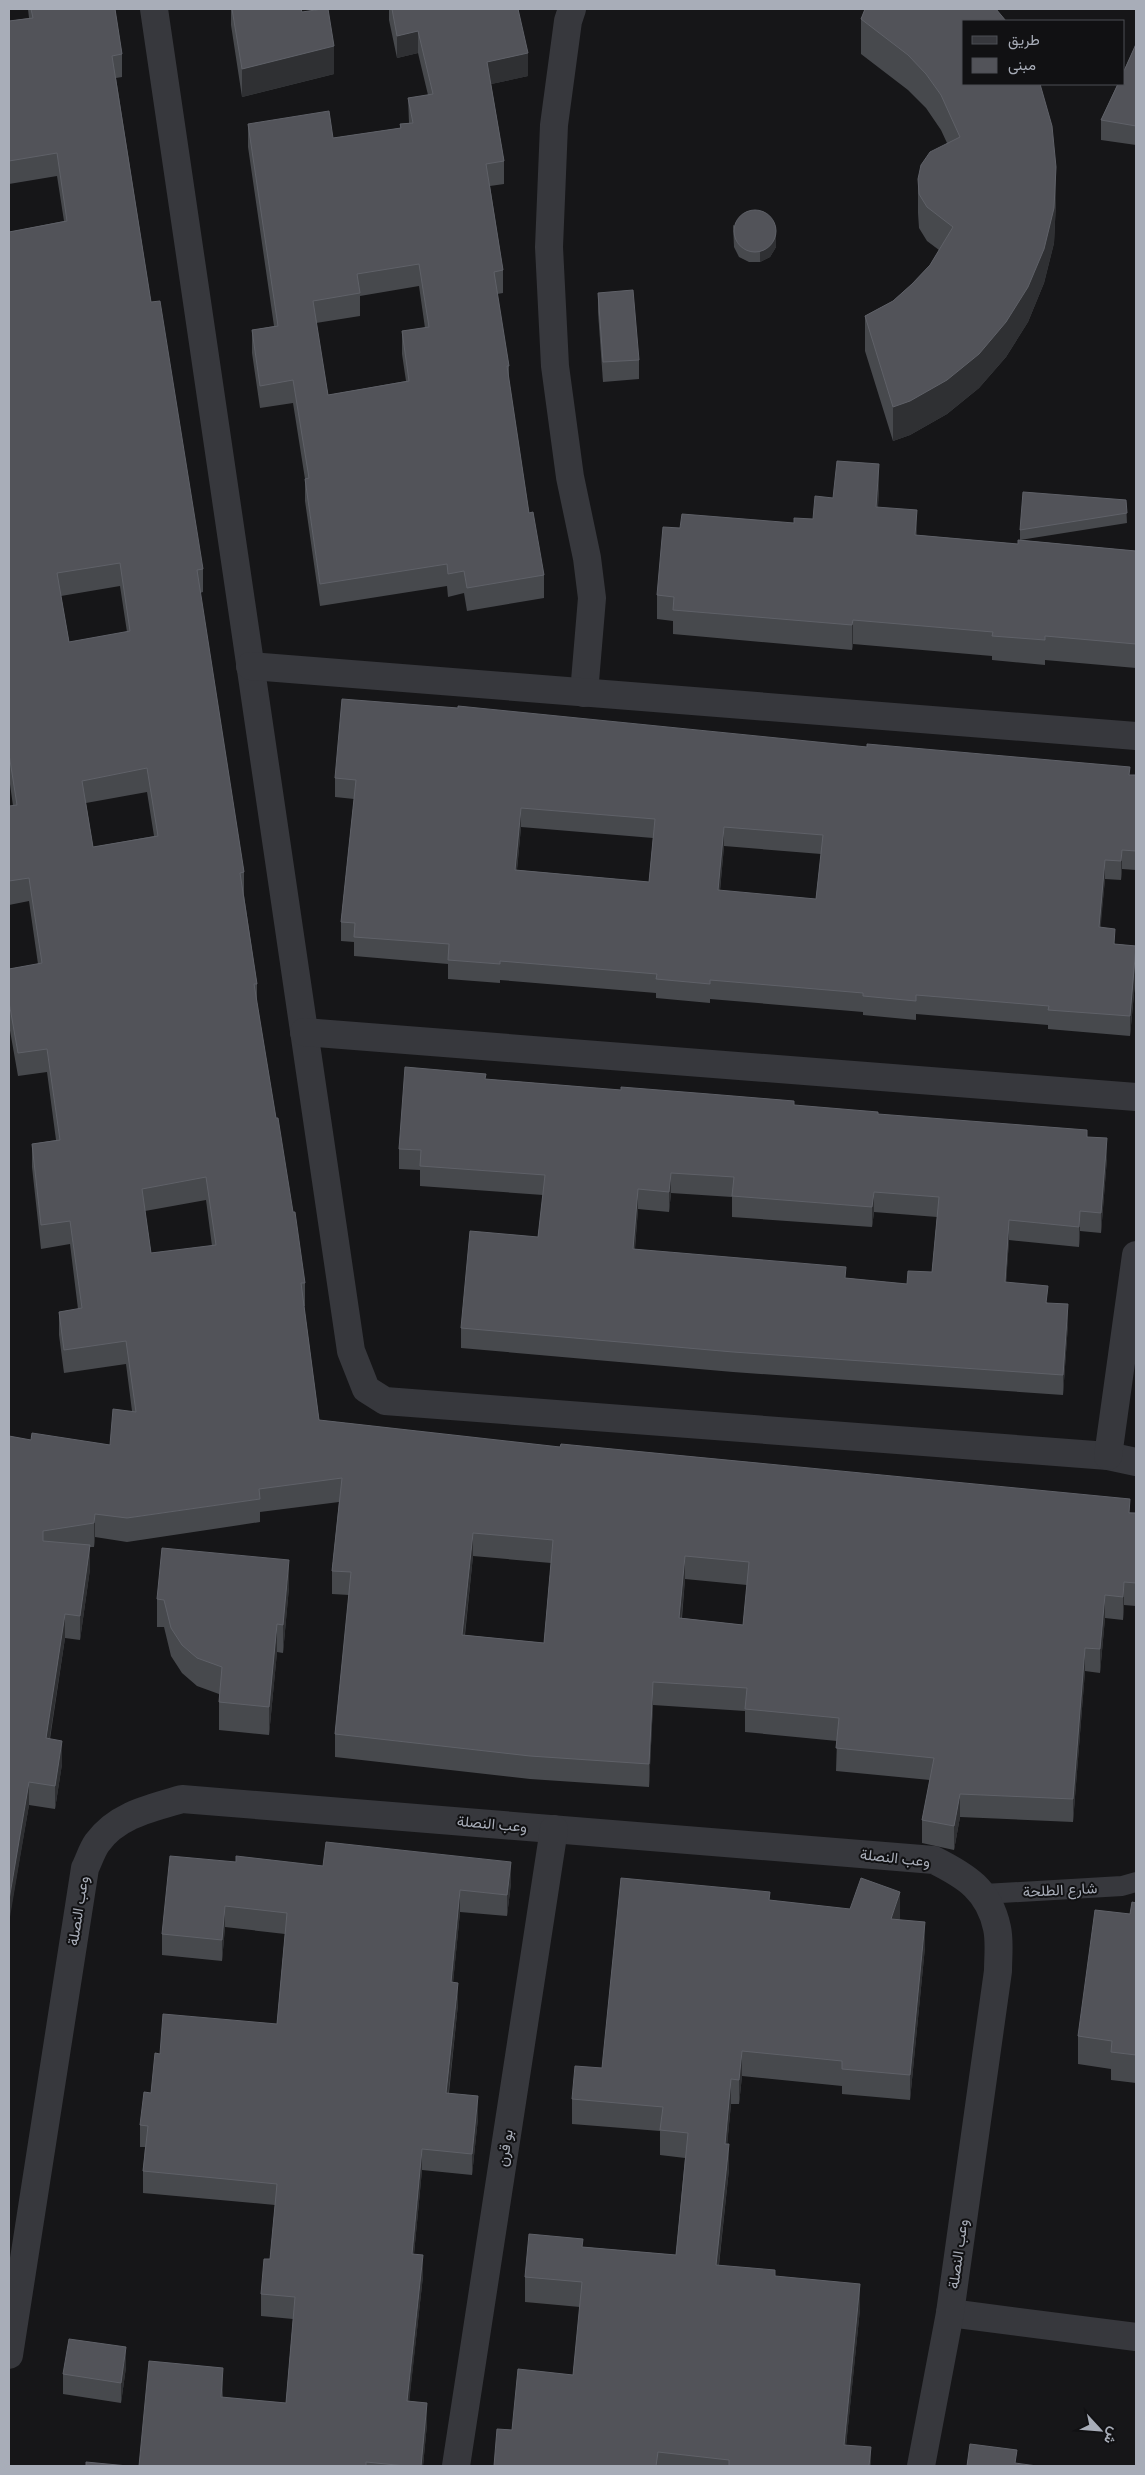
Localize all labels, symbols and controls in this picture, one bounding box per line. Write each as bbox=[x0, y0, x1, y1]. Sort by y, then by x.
legend bbox=[962, 20, 1125, 85]
text: طريق bbox=[1008, 30, 1040, 50]
text: مبنى bbox=[1008, 55, 1036, 75]
street label: وعب النصلة bbox=[456, 1811, 528, 1836]
street label: وعب النصلة bbox=[859, 1844, 931, 1871]
street label: وعب النصلة bbox=[63, 1875, 92, 1947]
street label: شارع الطلحة bbox=[1022, 1878, 1098, 1903]
street label: بو قرن bbox=[492, 2128, 517, 2168]
street label: وعب النصلة bbox=[943, 2218, 972, 2290]
north arrow bbox=[1075, 2405, 1125, 2455]
text: ش bbox=[1100, 2424, 1123, 2447]

